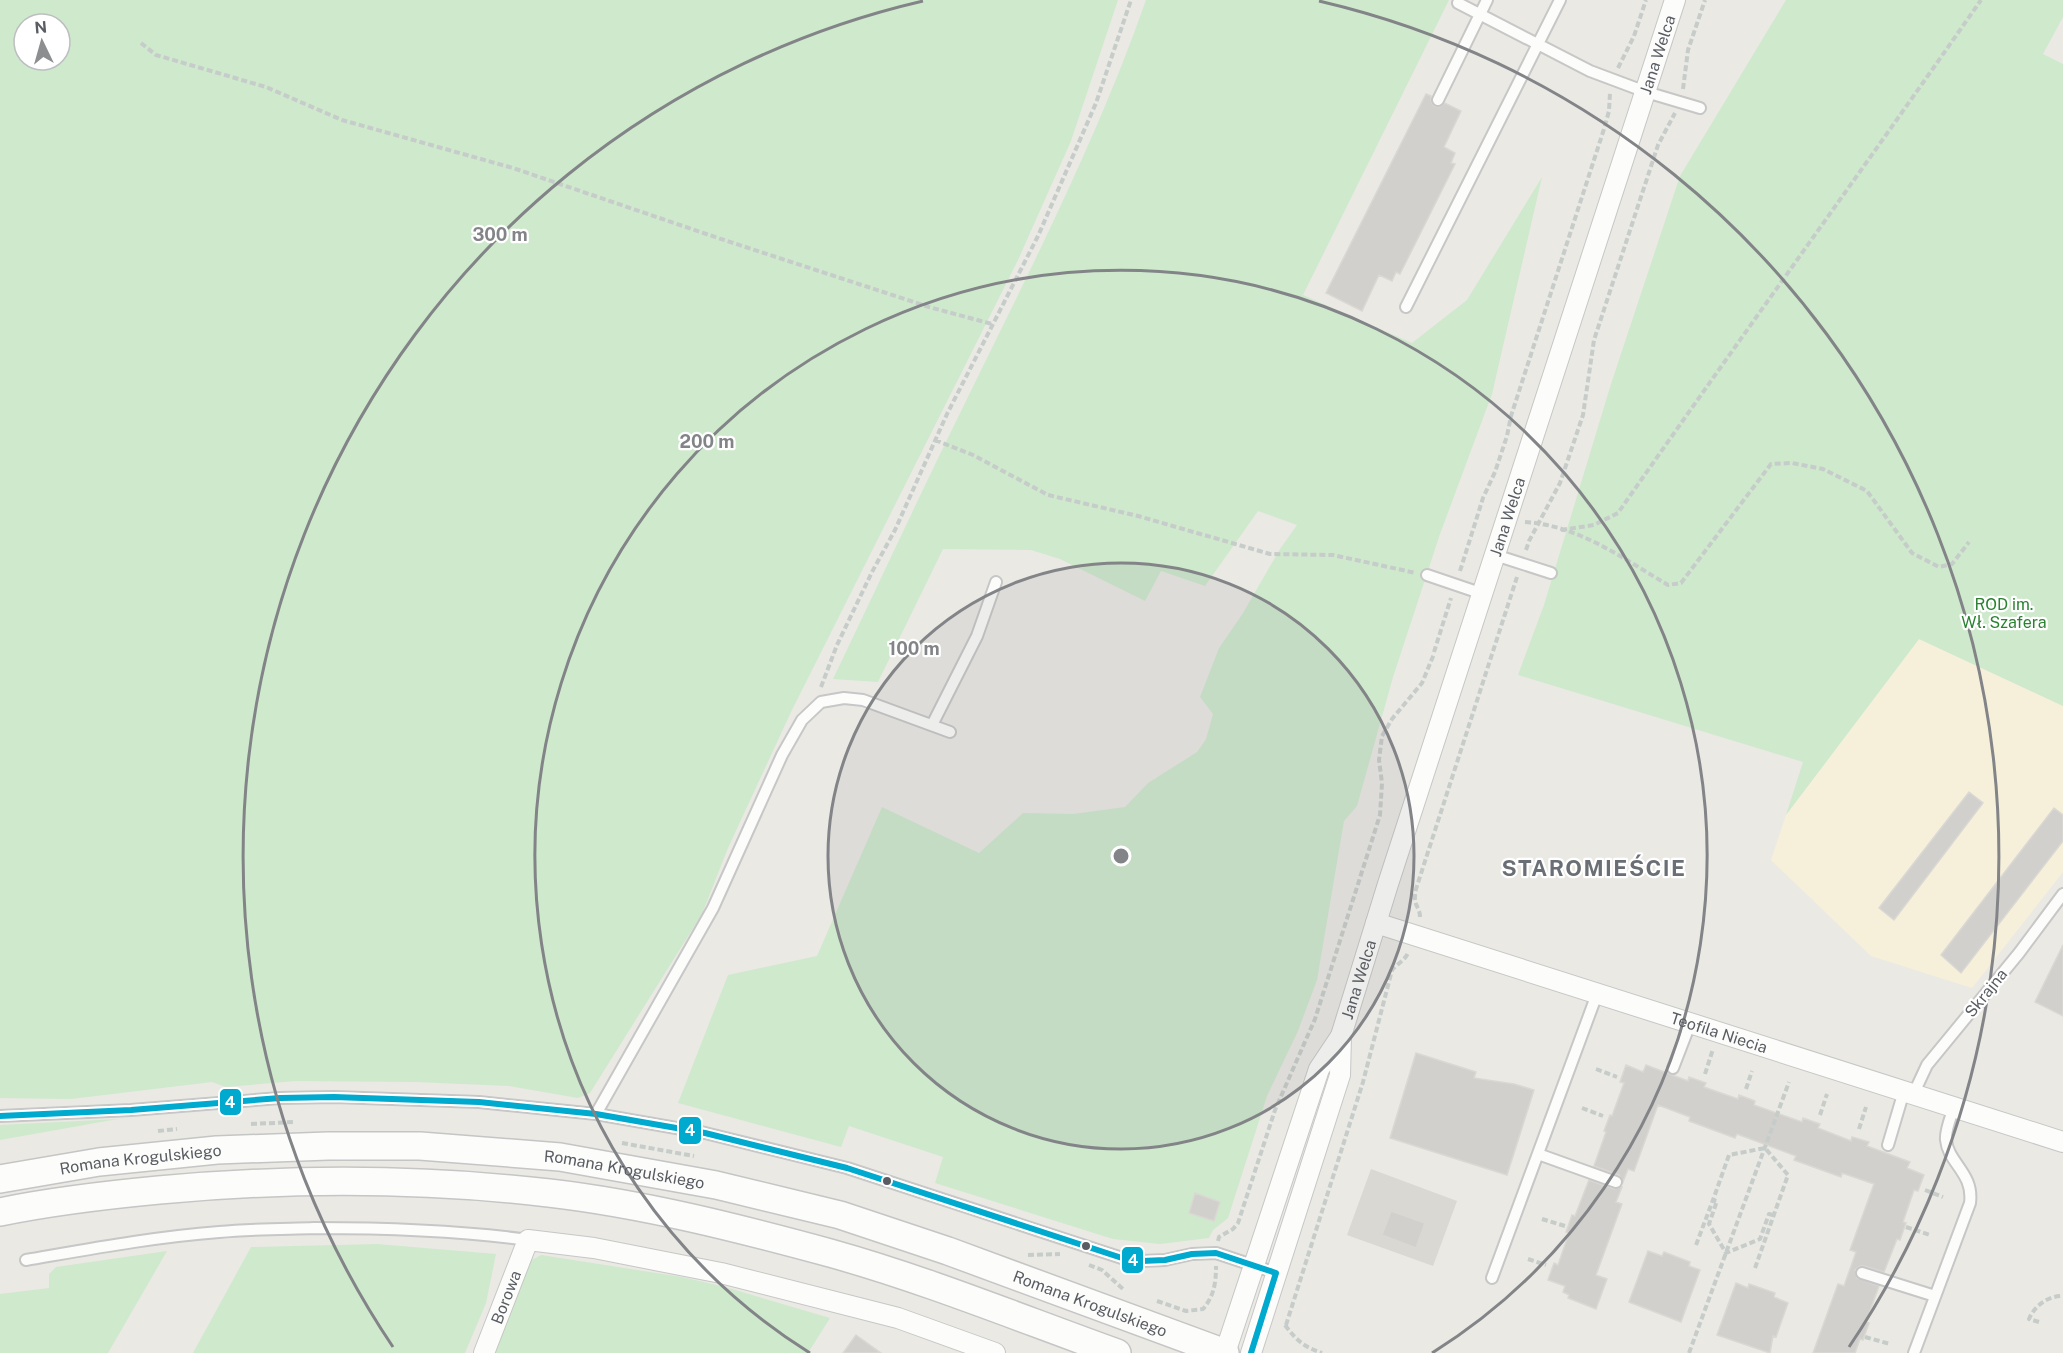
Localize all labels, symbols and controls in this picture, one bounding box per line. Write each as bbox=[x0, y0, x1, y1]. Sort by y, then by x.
north arrow bbox=[12, 12, 72, 72]
street label: Jana Welca bbox=[1636, 13, 1679, 97]
text: N bbox=[34, 18, 48, 38]
text: 300 m bbox=[472, 224, 528, 245]
text: 200 m bbox=[680, 431, 734, 452]
street label: Jana Welca bbox=[1485, 475, 1529, 559]
park label: ROD im. Wł. Szafera bbox=[1961, 595, 2047, 632]
text: 100 m bbox=[888, 638, 940, 659]
centre of rings bbox=[1111, 846, 1131, 866]
district label: STAROMIEŚCIE bbox=[1501, 854, 1687, 881]
street label: Jana Welca bbox=[1337, 937, 1380, 1022]
street label: Skrajna bbox=[1961, 965, 2011, 1021]
street label: Teofila Niecia bbox=[1668, 1008, 1770, 1057]
line badge: 4 bbox=[219, 1088, 242, 1116]
text: 4 bbox=[225, 1093, 236, 1112]
line badge: 4 bbox=[678, 1116, 702, 1145]
text: 4 bbox=[685, 1121, 696, 1140]
street label: Romana Krogulskiego bbox=[58, 1140, 222, 1178]
street label: Romana Krogulskiego bbox=[543, 1146, 706, 1192]
unlabelled marker bbox=[881, 1175, 893, 1187]
unlabelled marker bbox=[1080, 1240, 1092, 1252]
line badge: 4 bbox=[1121, 1246, 1144, 1274]
text: 4 bbox=[1128, 1251, 1139, 1270]
street label: Romana Krogulskiego bbox=[1010, 1266, 1170, 1340]
street label: Borowa bbox=[487, 1267, 525, 1327]

